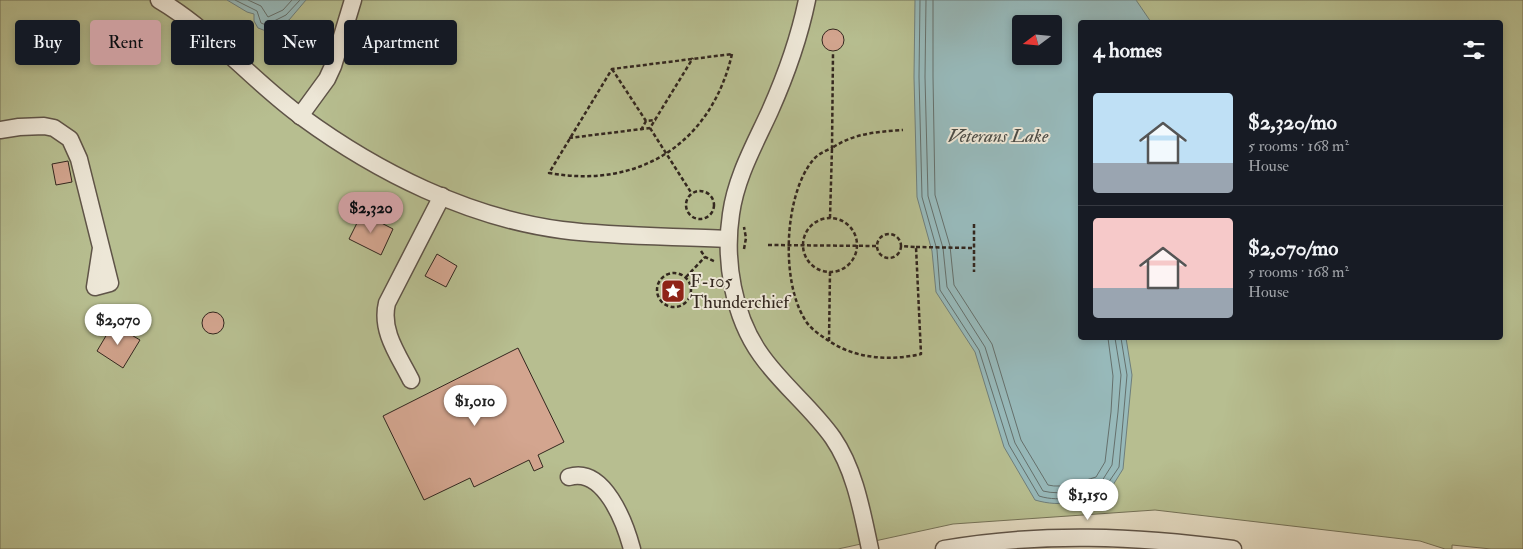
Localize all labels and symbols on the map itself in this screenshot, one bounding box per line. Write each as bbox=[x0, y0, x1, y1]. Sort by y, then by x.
north arrow bbox=[1012, 15, 1062, 65]
water label: Veterans Lake bbox=[948, 124, 1049, 148]
pin: $2,320 bbox=[330, 192, 412, 234]
place label: F-105 Thunderchief bbox=[690, 270, 792, 314]
place icon: F-105 Thunderchief bbox=[660, 278, 686, 304]
pin: $2,070 bbox=[77, 304, 159, 346]
pin: $1,010 bbox=[434, 384, 516, 427]
pin: $1,150 bbox=[1047, 478, 1129, 521]

